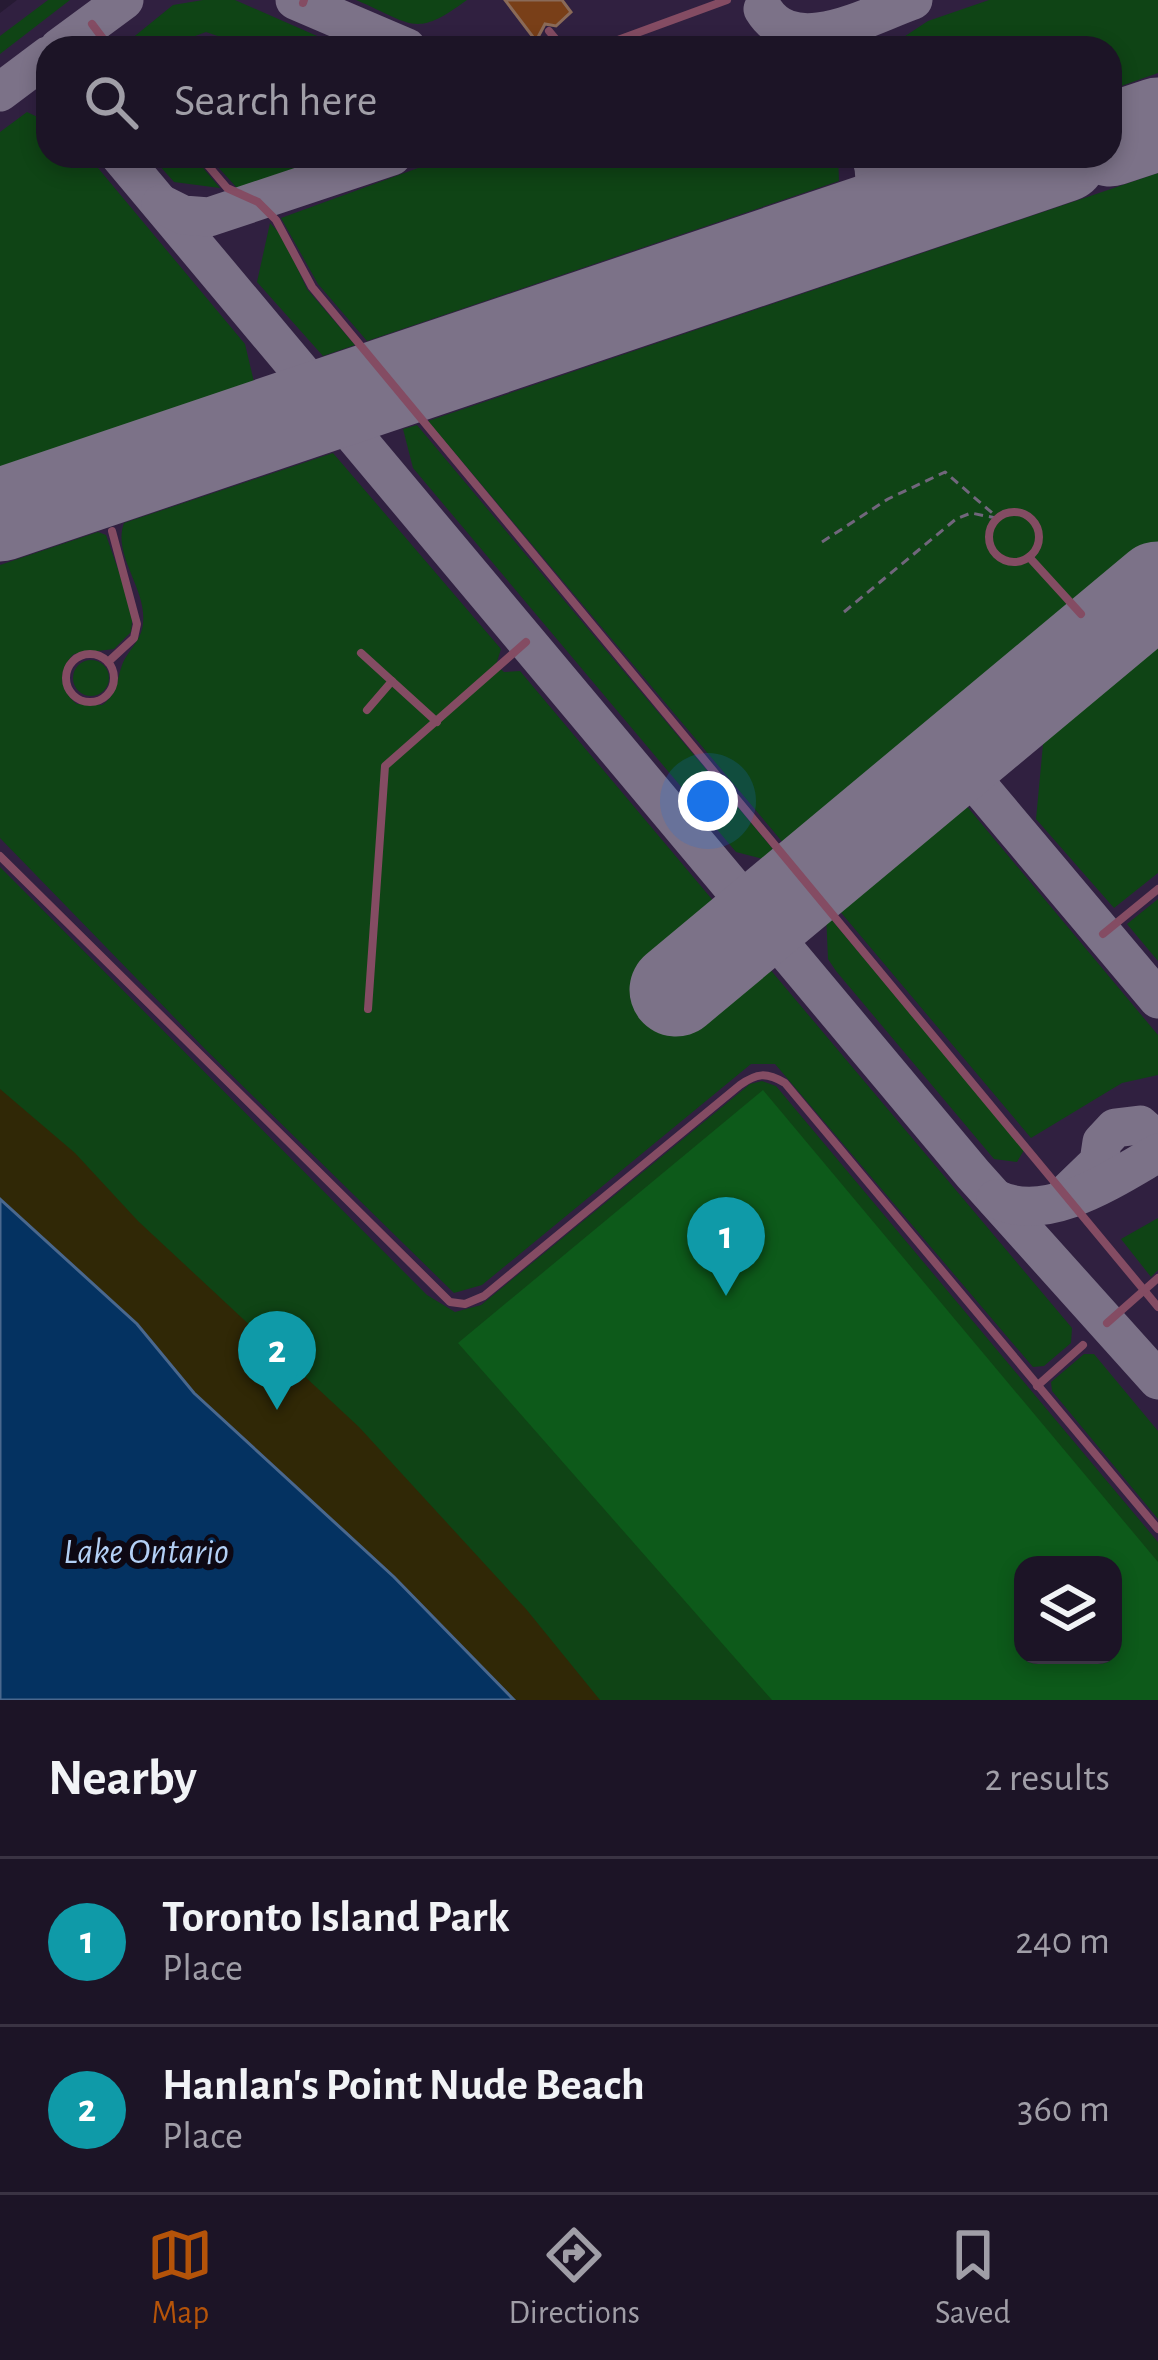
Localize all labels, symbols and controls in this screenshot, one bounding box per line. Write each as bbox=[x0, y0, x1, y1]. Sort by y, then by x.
search box bbox=[36, 36, 1122, 168]
icon: search bbox=[78, 69, 144, 135]
text: Search here bbox=[174, 79, 377, 124]
your location bbox=[678, 771, 738, 831]
pin: 1 bbox=[687, 1197, 765, 1296]
pin: 2 bbox=[238, 1311, 316, 1410]
water label: Lake Ontario bbox=[63, 1534, 229, 1570]
map controls bbox=[1014, 1556, 1122, 1664]
button: layers bbox=[1014, 1556, 1122, 1664]
text: Nearby bbox=[48, 1753, 197, 1804]
text: 2 results bbox=[984, 1759, 1110, 1798]
text: Toronto Island Park bbox=[162, 1895, 509, 1940]
text: 1 bbox=[80, 1922, 94, 1961]
text: 240 m bbox=[1015, 1922, 1110, 1961]
text: Place bbox=[162, 1949, 243, 1988]
text: Hanlan's Point Nude Beach bbox=[162, 2063, 645, 2108]
text: 2 bbox=[78, 2090, 96, 2129]
text: 360 m bbox=[1017, 2090, 1110, 2129]
text: Place bbox=[162, 2117, 243, 2156]
tab: Map bbox=[147, 2222, 213, 2334]
tab: Directions bbox=[508, 2222, 640, 2334]
tab: Saved bbox=[935, 2222, 1010, 2334]

